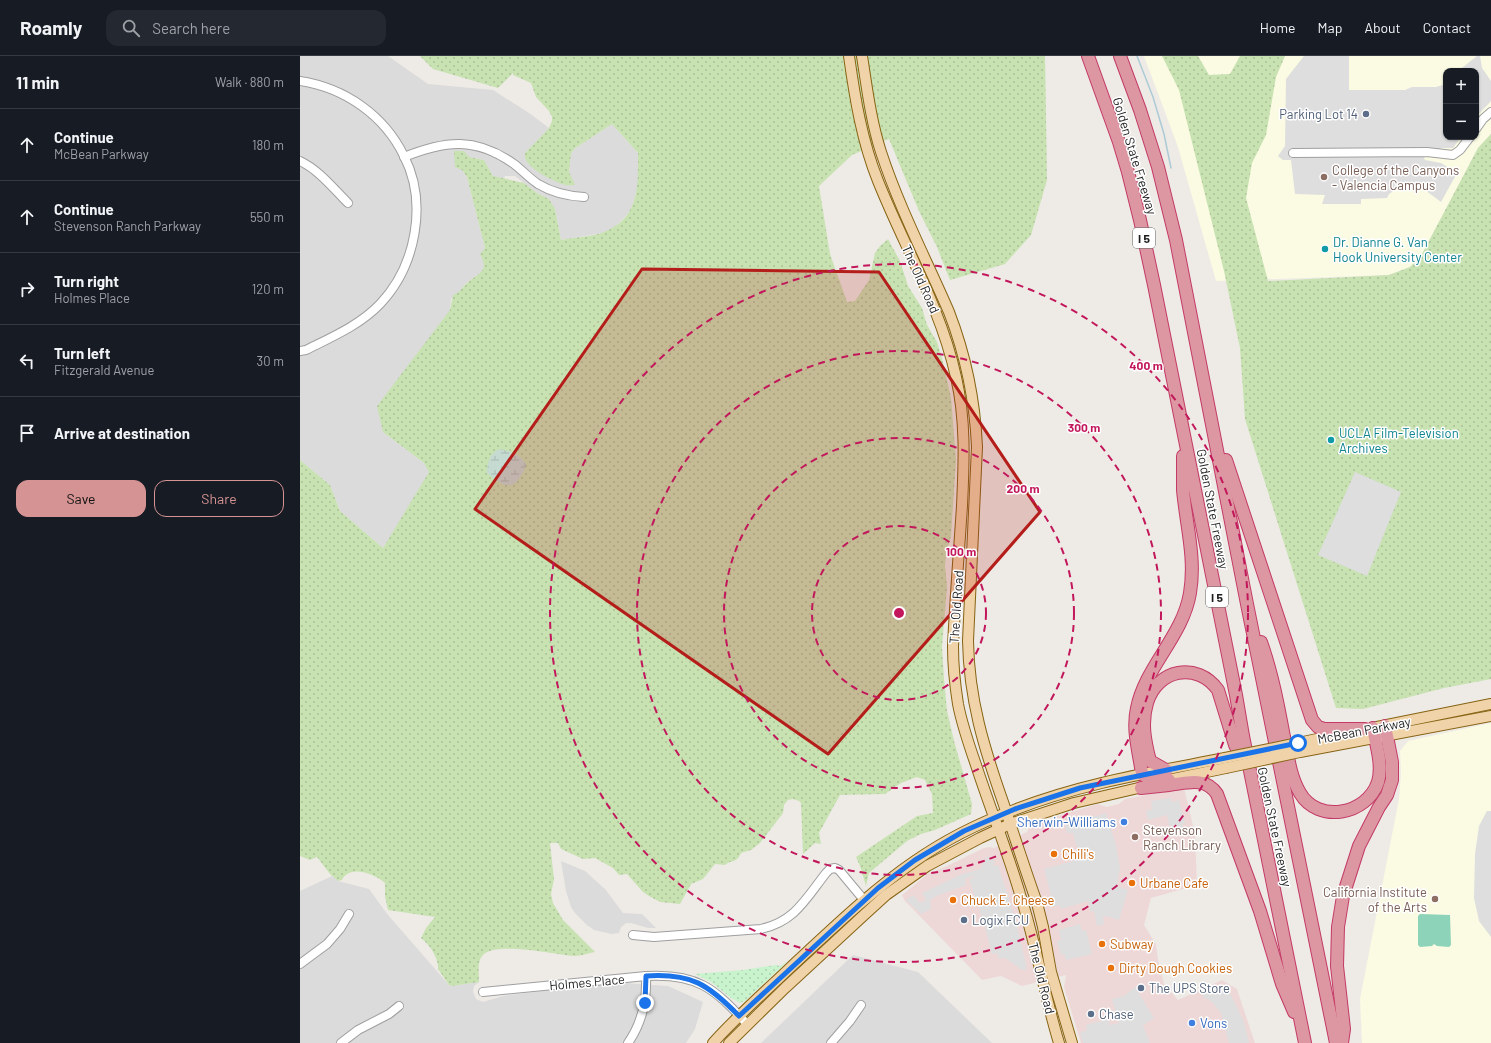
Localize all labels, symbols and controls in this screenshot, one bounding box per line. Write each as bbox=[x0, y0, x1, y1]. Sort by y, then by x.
search box bbox=[106, 10, 386, 46]
text: Roamly bbox=[20, 16, 82, 39]
icon: search bbox=[120, 17, 142, 39]
text: Search here bbox=[152, 19, 230, 37]
text: Home bbox=[1260, 19, 1296, 36]
text: Map bbox=[1318, 19, 1342, 36]
text: About bbox=[1364, 19, 1401, 36]
text: Contact bbox=[1423, 19, 1471, 36]
map controls bbox=[1443, 68, 1479, 140]
button: + bbox=[1443, 68, 1479, 104]
text: 11 min bbox=[16, 72, 59, 92]
text: Walk · 880 m bbox=[215, 74, 284, 90]
street label: Golden State Freeway bbox=[1110, 95, 1160, 217]
button: − bbox=[1443, 104, 1479, 140]
place label: Parking Lot 14 bbox=[1279, 106, 1358, 122]
marker: Parking Lot 14 bbox=[1361, 109, 1371, 119]
text: Continue bbox=[54, 128, 114, 146]
icon: ahead bbox=[16, 134, 38, 156]
text: 180 m bbox=[252, 137, 284, 153]
text: McBean Parkway bbox=[54, 146, 149, 162]
place label: College of the Canyons - Valencia Campus bbox=[1332, 162, 1459, 193]
marker: College of the Canyons - Valencia Campus bbox=[1319, 172, 1329, 182]
text: Continue bbox=[54, 200, 114, 218]
icon: ahead bbox=[16, 206, 38, 228]
text: 550 m bbox=[250, 209, 284, 225]
text: Stevenson Ranch Parkway bbox=[54, 218, 201, 234]
road number: I 5 bbox=[1133, 228, 1155, 248]
place label: Dr. Dianne G. Van Hook University Center bbox=[1333, 234, 1462, 265]
street label: The Old Road bbox=[899, 242, 943, 316]
marker: Dr. Dianne G. Van Hook University Center bbox=[1320, 244, 1330, 254]
text: Turn right bbox=[54, 272, 119, 290]
icon: right bbox=[16, 278, 38, 300]
text: 120 m bbox=[252, 281, 284, 297]
text: Holmes Place bbox=[54, 290, 130, 306]
text: Turn left bbox=[54, 344, 110, 362]
icon: left bbox=[16, 350, 38, 372]
text: 30 m bbox=[257, 353, 284, 369]
text: 400 m bbox=[1129, 358, 1163, 372]
text: Fitzgerald Avenue bbox=[54, 362, 154, 378]
text: 300 m bbox=[1068, 420, 1100, 434]
icon: arrive bbox=[16, 422, 38, 444]
text: Arrive at destination bbox=[54, 424, 190, 442]
place label: UCLA Film-Television Archives bbox=[1339, 425, 1459, 456]
marker: UCLA Film-Television Archives bbox=[1326, 435, 1336, 445]
street label: Golden State Freeway bbox=[1194, 448, 1232, 570]
button: Save bbox=[16, 480, 146, 517]
button: Share bbox=[154, 480, 284, 517]
text: 200 m bbox=[1007, 481, 1039, 495]
text: 100 m bbox=[946, 544, 976, 558]
street label: The Old Road bbox=[945, 570, 967, 644]
road number: I 5 bbox=[1206, 587, 1228, 607]
centre of rings bbox=[892, 606, 906, 620]
street label: McBean Parkway bbox=[1316, 713, 1412, 747]
route start bbox=[1289, 734, 1307, 752]
street label: Golden State Freeway bbox=[1254, 766, 1296, 888]
place label: Sherwin-Williams bbox=[1017, 814, 1116, 830]
marker: Sherwin-Williams bbox=[1119, 817, 1129, 827]
place label: Stevenson Ranch Library bbox=[1143, 822, 1221, 853]
marker: Stevenson Ranch Library bbox=[1130, 832, 1140, 842]
place label: Chili's bbox=[1062, 846, 1094, 862]
marker: Chili's bbox=[1049, 849, 1059, 859]
place label: Urbane Cafe bbox=[1140, 875, 1209, 891]
marker: Urbane Cafe bbox=[1127, 878, 1137, 888]
place label: California Institute of the Arts bbox=[1323, 884, 1427, 915]
place label: Chuck E. Cheese bbox=[961, 892, 1055, 908]
marker: California Institute of the Arts bbox=[1430, 894, 1440, 904]
marker: Chuck E. Cheese bbox=[948, 895, 958, 905]
place label: Logix FCU bbox=[972, 912, 1029, 928]
marker: Logix FCU bbox=[959, 915, 969, 925]
place label: Subway bbox=[1110, 936, 1153, 952]
marker: Subway bbox=[1097, 939, 1107, 949]
street label: The Old Road bbox=[1025, 940, 1059, 1016]
place label: Dirty Dough Cookies bbox=[1119, 960, 1232, 976]
marker: Dirty Dough Cookies bbox=[1106, 963, 1116, 973]
street label: Holmes Place bbox=[549, 971, 626, 993]
place label: The UPS Store bbox=[1149, 980, 1230, 996]
marker: The UPS Store bbox=[1136, 983, 1146, 993]
route end bbox=[636, 994, 654, 1012]
place label: Chase bbox=[1099, 1006, 1134, 1022]
marker: Chase bbox=[1086, 1009, 1096, 1019]
place label: Vons bbox=[1200, 1015, 1227, 1031]
marker: Vons bbox=[1187, 1018, 1197, 1028]

